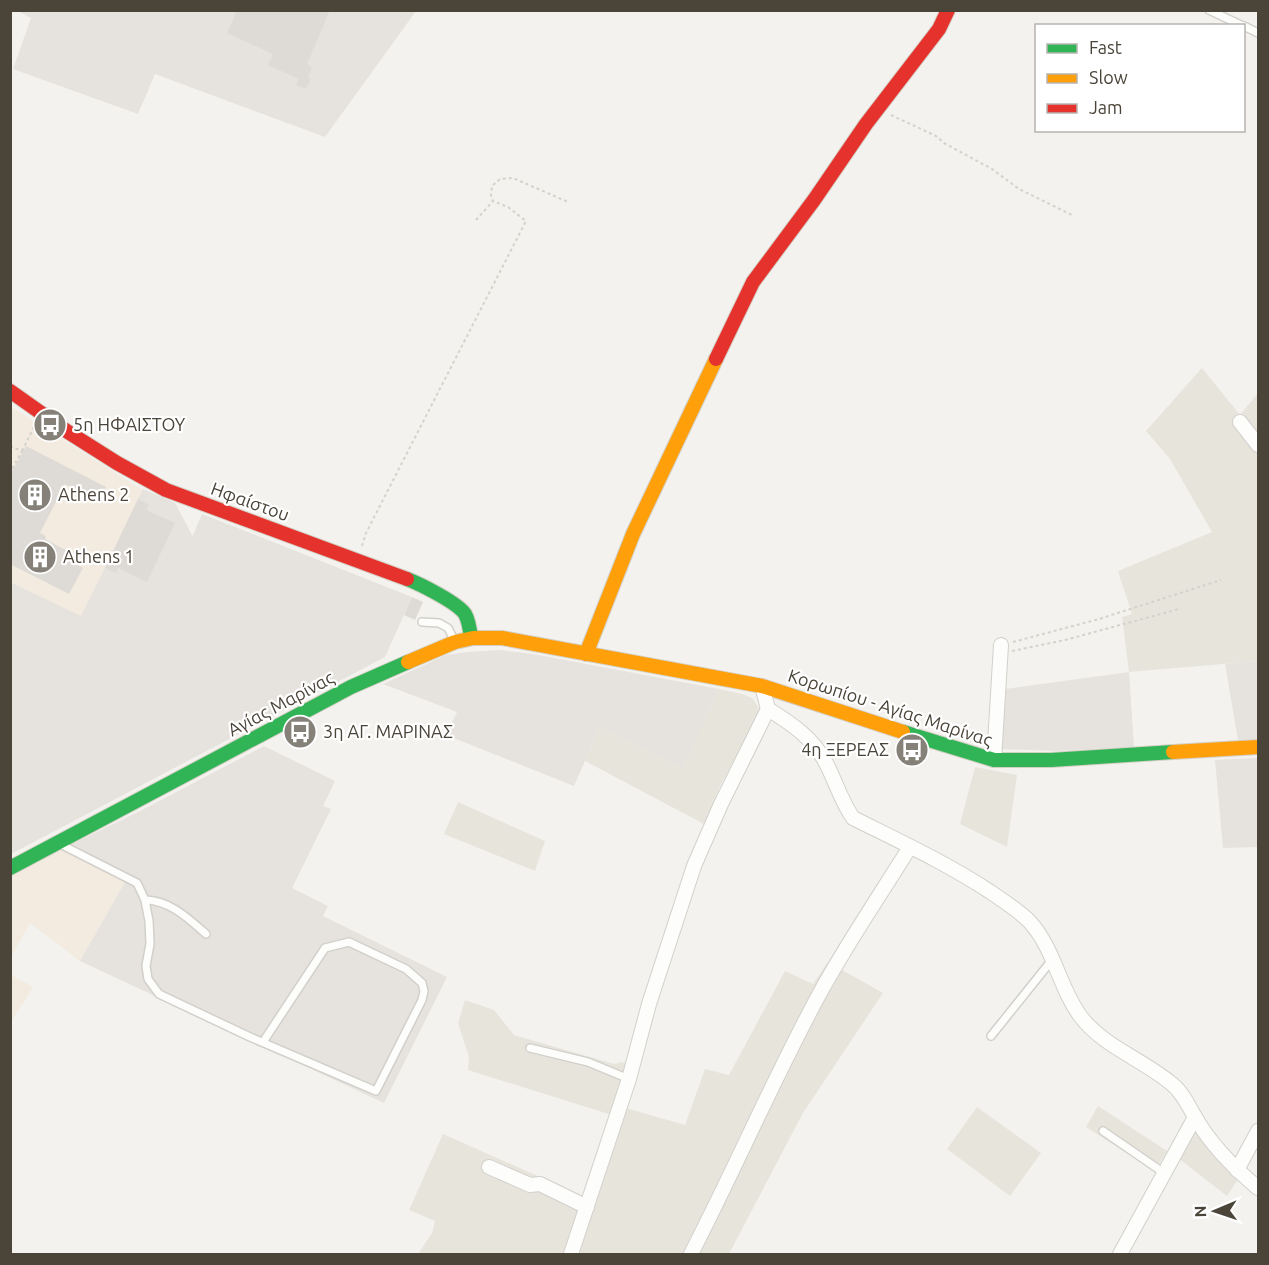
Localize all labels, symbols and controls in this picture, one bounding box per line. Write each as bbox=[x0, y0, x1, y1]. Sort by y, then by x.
legend bbox=[1035, 24, 1245, 132]
text: Fast bbox=[1089, 37, 1122, 57]
text: Slow bbox=[1089, 67, 1128, 87]
text: Jam bbox=[1089, 97, 1123, 117]
bus stop icon: 5η ΗΦΑΙΣΤΟΥ bbox=[32, 407, 68, 443]
place label: 5η ΗΦΑΙΣΤΟΥ bbox=[73, 414, 186, 434]
building icon: Athens 2 bbox=[17, 477, 53, 513]
street label: Ηφαίστου bbox=[209, 478, 292, 524]
place label: Athens 2 bbox=[58, 484, 129, 504]
building icon: Athens 1 bbox=[22, 539, 58, 575]
place label: Athens 1 bbox=[63, 546, 134, 566]
street label: Κορωπίου - Αγίας Μαρίνας bbox=[785, 665, 995, 750]
street label: Αγίας Μαρίνας bbox=[224, 667, 337, 740]
bus stop icon: 3η ΑΓ. ΜΑΡΙΝΑΣ bbox=[282, 714, 318, 750]
place label: 3η ΑΓ. ΜΑΡΙΝΑΣ bbox=[323, 721, 453, 741]
bus stop icon: 4η ΞΕΡΕΑΣ bbox=[894, 732, 930, 768]
place label: 4η ΞΕΡΕΑΣ bbox=[801, 739, 889, 759]
north arrow bbox=[1185, 1181, 1245, 1241]
text: N bbox=[1191, 1205, 1209, 1218]

